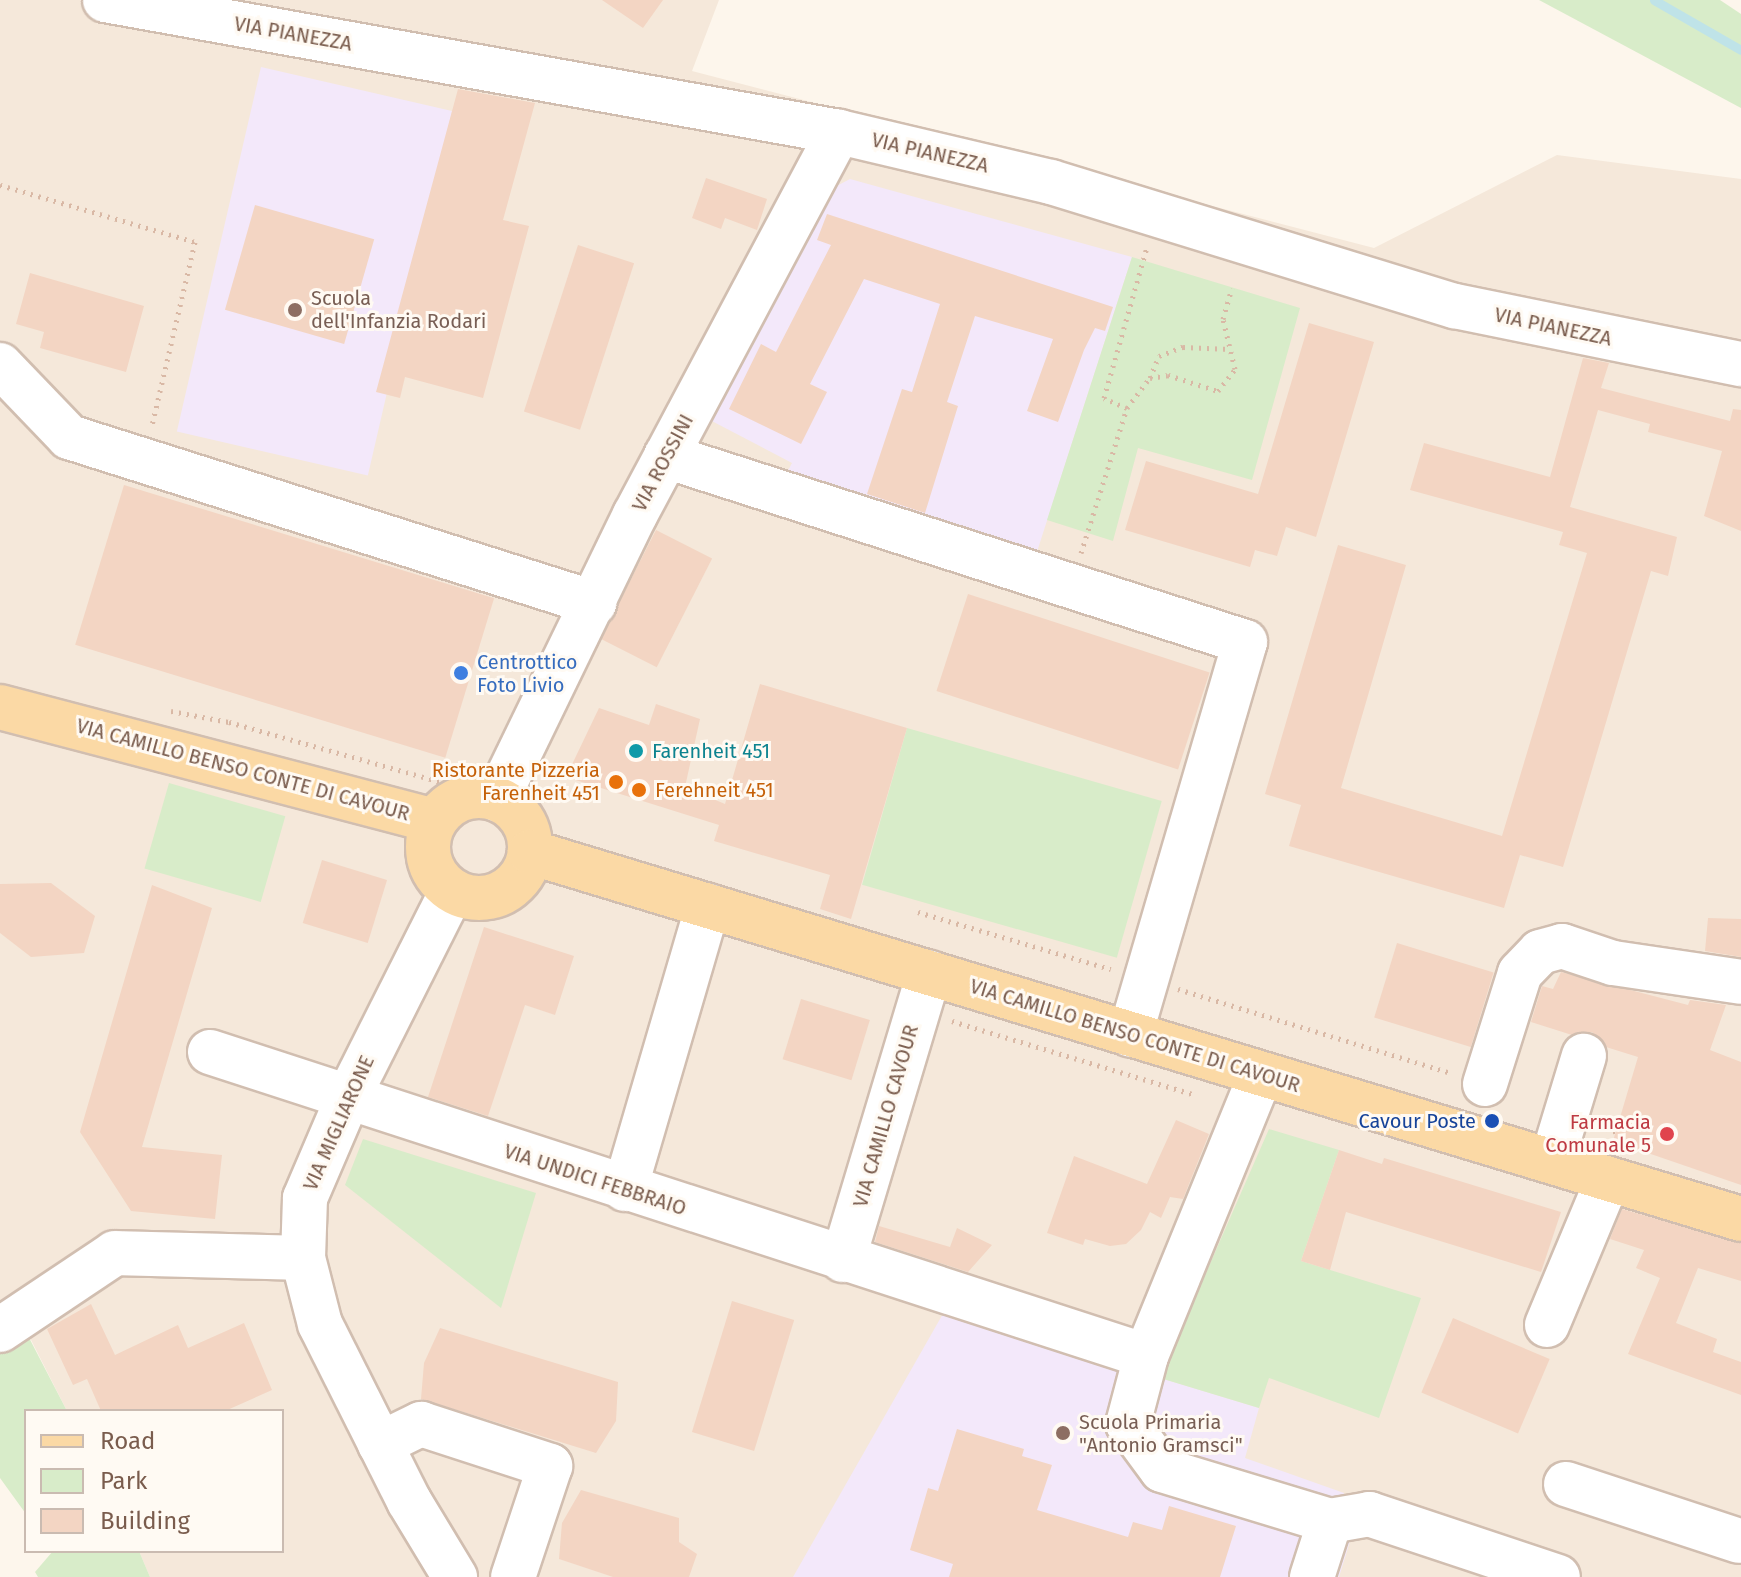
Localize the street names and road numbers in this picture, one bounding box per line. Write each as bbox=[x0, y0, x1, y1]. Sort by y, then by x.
street label: VIA PIANEZZA bbox=[232, 12, 354, 56]
street label: VIA PIANEZZA bbox=[869, 128, 991, 178]
street label: VIA PIANEZZA bbox=[1492, 303, 1614, 351]
street label: VIA ROSSINI bbox=[627, 410, 699, 516]
street label: VIA CAMILLO BENSO CONTE DI CAVOUR bbox=[74, 714, 412, 826]
street label: VIA CAMILLO BENSO CONTE DI CAVOUR bbox=[967, 974, 1303, 1098]
street label: VIA CAMILLO CAVOUR bbox=[848, 1022, 924, 1210]
street label: VIA MIGLIARONE bbox=[298, 1052, 380, 1194]
street label: VIA UNDICI FEBBRAIO bbox=[501, 1139, 689, 1221]

